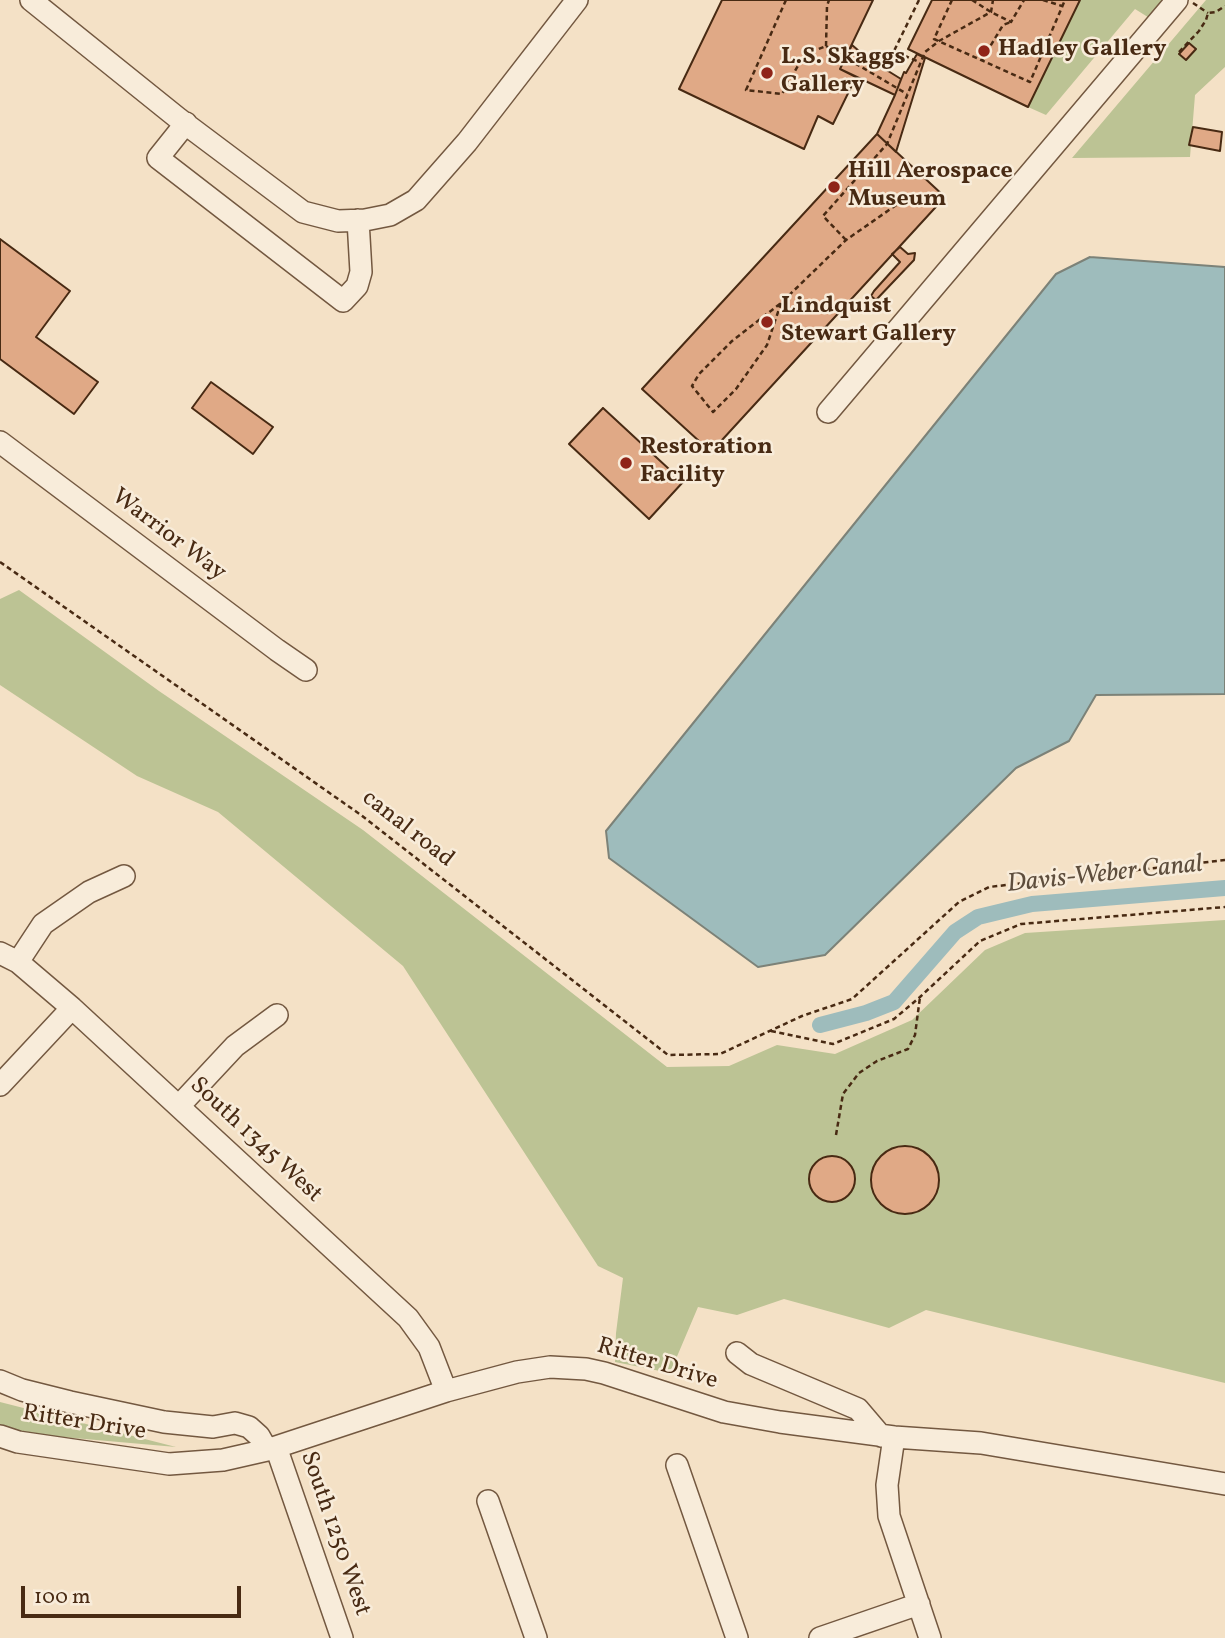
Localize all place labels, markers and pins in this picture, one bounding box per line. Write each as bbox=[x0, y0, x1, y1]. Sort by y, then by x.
place label: Hadley Gallery bbox=[998, 37, 1167, 65]
marker: Hadley Gallery bbox=[976, 43, 992, 59]
place label: L.S. Skaggs Gallery bbox=[781, 45, 906, 101]
marker: L.S. Skaggs Gallery bbox=[759, 65, 775, 81]
place label: Hill Aerospace Museum bbox=[848, 159, 1013, 215]
marker: Hill Aerospace Museum bbox=[826, 179, 842, 195]
place label: Lindquist Stewart Gallery bbox=[781, 294, 956, 350]
marker: Lindquist Stewart Gallery bbox=[759, 314, 775, 330]
place label: Restoration Facility bbox=[640, 435, 773, 491]
marker: Restoration Facility bbox=[618, 455, 634, 471]

